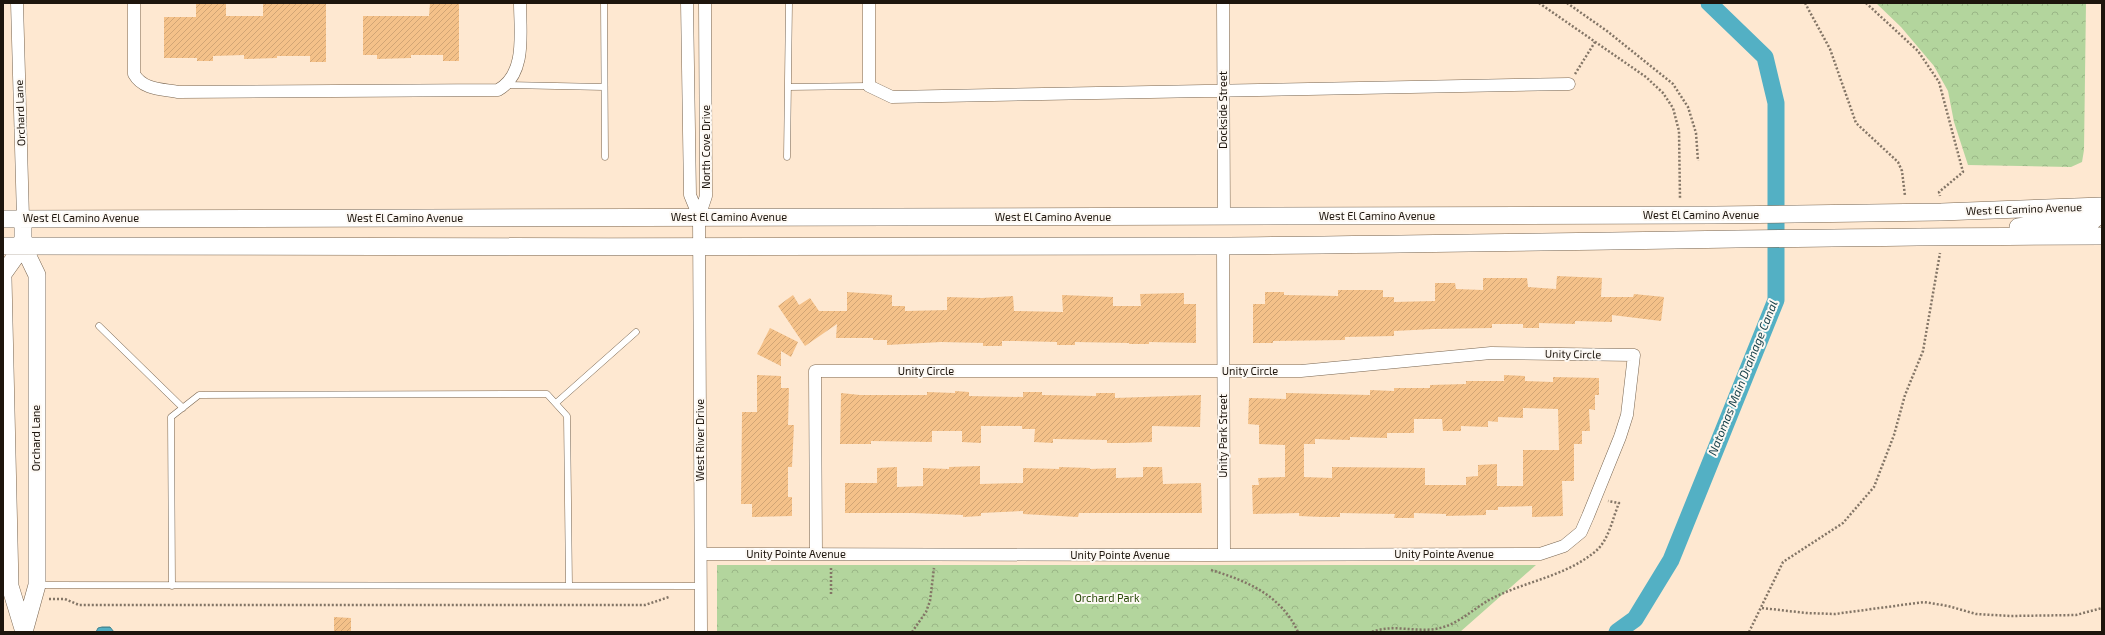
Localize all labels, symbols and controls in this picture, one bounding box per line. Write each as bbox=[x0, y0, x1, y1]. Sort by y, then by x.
street label: Dockside Street bbox=[1216, 71, 1229, 149]
street label: Orchard Lane bbox=[12, 79, 27, 146]
street label: North Cove Drive bbox=[699, 105, 712, 189]
street label: West El Camino Avenue bbox=[1966, 200, 2082, 217]
street label: West El Camino Avenue bbox=[1643, 208, 1759, 221]
street label: West El Camino Avenue bbox=[1319, 209, 1435, 222]
street label: West El Camino Avenue bbox=[671, 210, 787, 223]
street label: West El Camino Avenue bbox=[995, 210, 1111, 223]
street label: West El Camino Avenue bbox=[23, 211, 139, 224]
street label: West El Camino Avenue bbox=[347, 211, 463, 224]
water label: Natomas Main Drainage Canal bbox=[1705, 298, 1780, 457]
street label: Unity Circle bbox=[1545, 347, 1601, 360]
street label: Unity Circle bbox=[898, 364, 954, 377]
street label: Unity Circle bbox=[1222, 364, 1278, 377]
street label: Unity Park Street bbox=[1216, 394, 1229, 478]
street label: West River Drive bbox=[693, 399, 706, 481]
street label: Orchard Lane bbox=[29, 405, 42, 471]
street label: Unity Pointe Avenue bbox=[746, 547, 846, 560]
street label: Unity Pointe Avenue bbox=[1394, 547, 1494, 560]
street label: Unity Pointe Avenue bbox=[1070, 548, 1170, 561]
park label: Orchard Park bbox=[1075, 591, 1140, 604]

